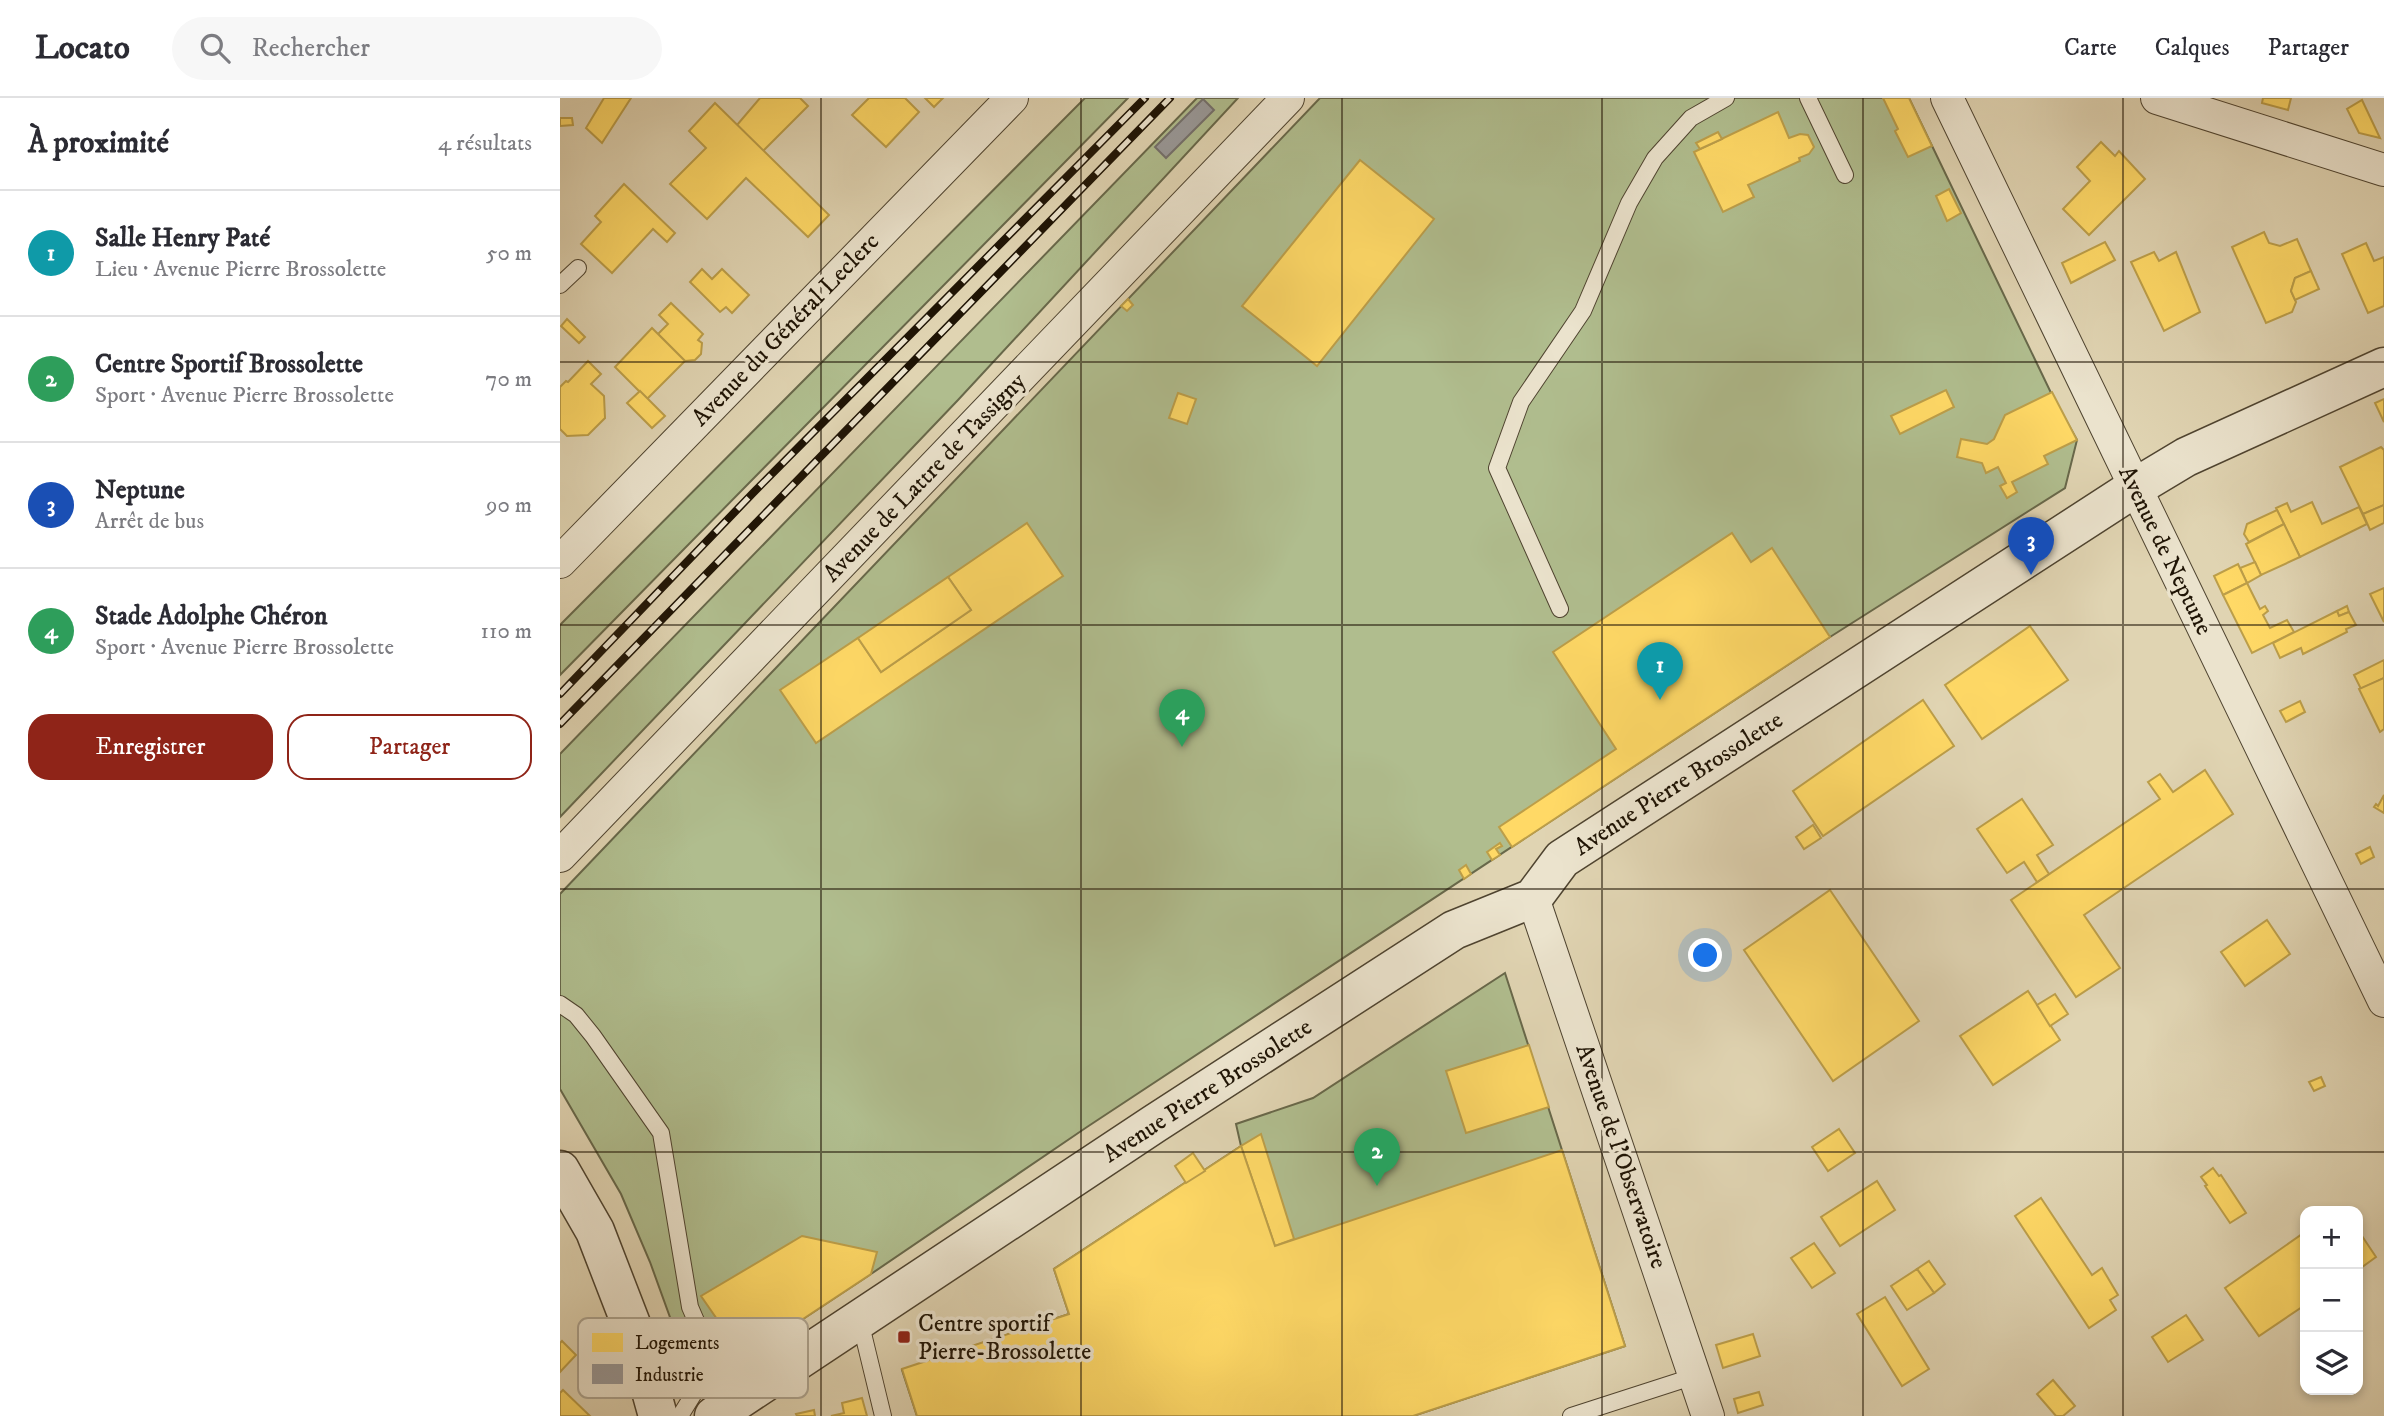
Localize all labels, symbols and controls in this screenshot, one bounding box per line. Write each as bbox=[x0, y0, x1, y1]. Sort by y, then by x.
search box bbox=[172, 17, 662, 80]
text: Locato bbox=[35, 28, 130, 69]
icon: search bbox=[196, 29, 234, 67]
text: Rechercher bbox=[252, 32, 370, 65]
text: Carte bbox=[2064, 33, 2117, 63]
text: Calques bbox=[2155, 33, 2230, 63]
text: Partager bbox=[2268, 33, 2349, 63]
text: À proximité bbox=[28, 125, 169, 162]
text: 4 résultats bbox=[438, 129, 532, 158]
text: Salle Henry Paté bbox=[95, 222, 270, 255]
street label: Avenue du Général Leclerc bbox=[686, 227, 886, 433]
text: 1 bbox=[47, 239, 55, 268]
text: 50 m bbox=[486, 239, 532, 268]
text: Lieu · Avenue Pierre Brossolette bbox=[95, 255, 386, 284]
text: Centre Sportif Brossolette bbox=[95, 348, 363, 381]
text: 2 bbox=[45, 365, 57, 394]
text: 70 m bbox=[485, 365, 532, 394]
street label: Avenue de Lattre de Tassigny bbox=[817, 366, 1033, 589]
text: Sport · Avenue Pierre Brossolette bbox=[95, 381, 394, 410]
street label: Avenue de Neptune bbox=[2111, 461, 2219, 640]
text: Neptune bbox=[95, 474, 185, 507]
text: 3 bbox=[47, 491, 55, 520]
text: 90 m bbox=[486, 491, 532, 520]
text: Arrêt de bus bbox=[95, 507, 204, 536]
pin: 3 bbox=[2008, 517, 2054, 575]
text: Stade Adolphe Chéron bbox=[95, 600, 328, 633]
text: 4 bbox=[44, 617, 58, 646]
text: 110 m bbox=[481, 617, 532, 646]
text: Sport · Avenue Pierre Brossolette bbox=[95, 633, 394, 662]
pin: 1 bbox=[1637, 642, 1683, 700]
pin: 4 bbox=[1159, 689, 1205, 747]
street label: Avenue Pierre Brossolette bbox=[1568, 705, 1789, 863]
button: Enregistrer bbox=[28, 714, 273, 780]
button: Partager bbox=[287, 714, 532, 780]
your location bbox=[1688, 938, 1722, 972]
street label: Avenue Pierre Brossolette bbox=[1097, 1012, 1318, 1170]
street label: Avenue de l'Observatoire bbox=[1569, 1040, 1674, 1273]
pin: 2 bbox=[1354, 1128, 1400, 1186]
map controls bbox=[2300, 1206, 2363, 1395]
button: + bbox=[2300, 1206, 2363, 1269]
button: − bbox=[2300, 1269, 2363, 1332]
place label: Centre sportif Pierre-Brossolette bbox=[918, 1309, 1091, 1367]
legend bbox=[578, 1318, 808, 1398]
marker: Centre sportif Pierre-Brossolette bbox=[896, 1329, 912, 1345]
text: Logements bbox=[635, 1332, 719, 1355]
button: layers bbox=[2300, 1332, 2363, 1395]
text: Industrie bbox=[635, 1364, 704, 1387]

